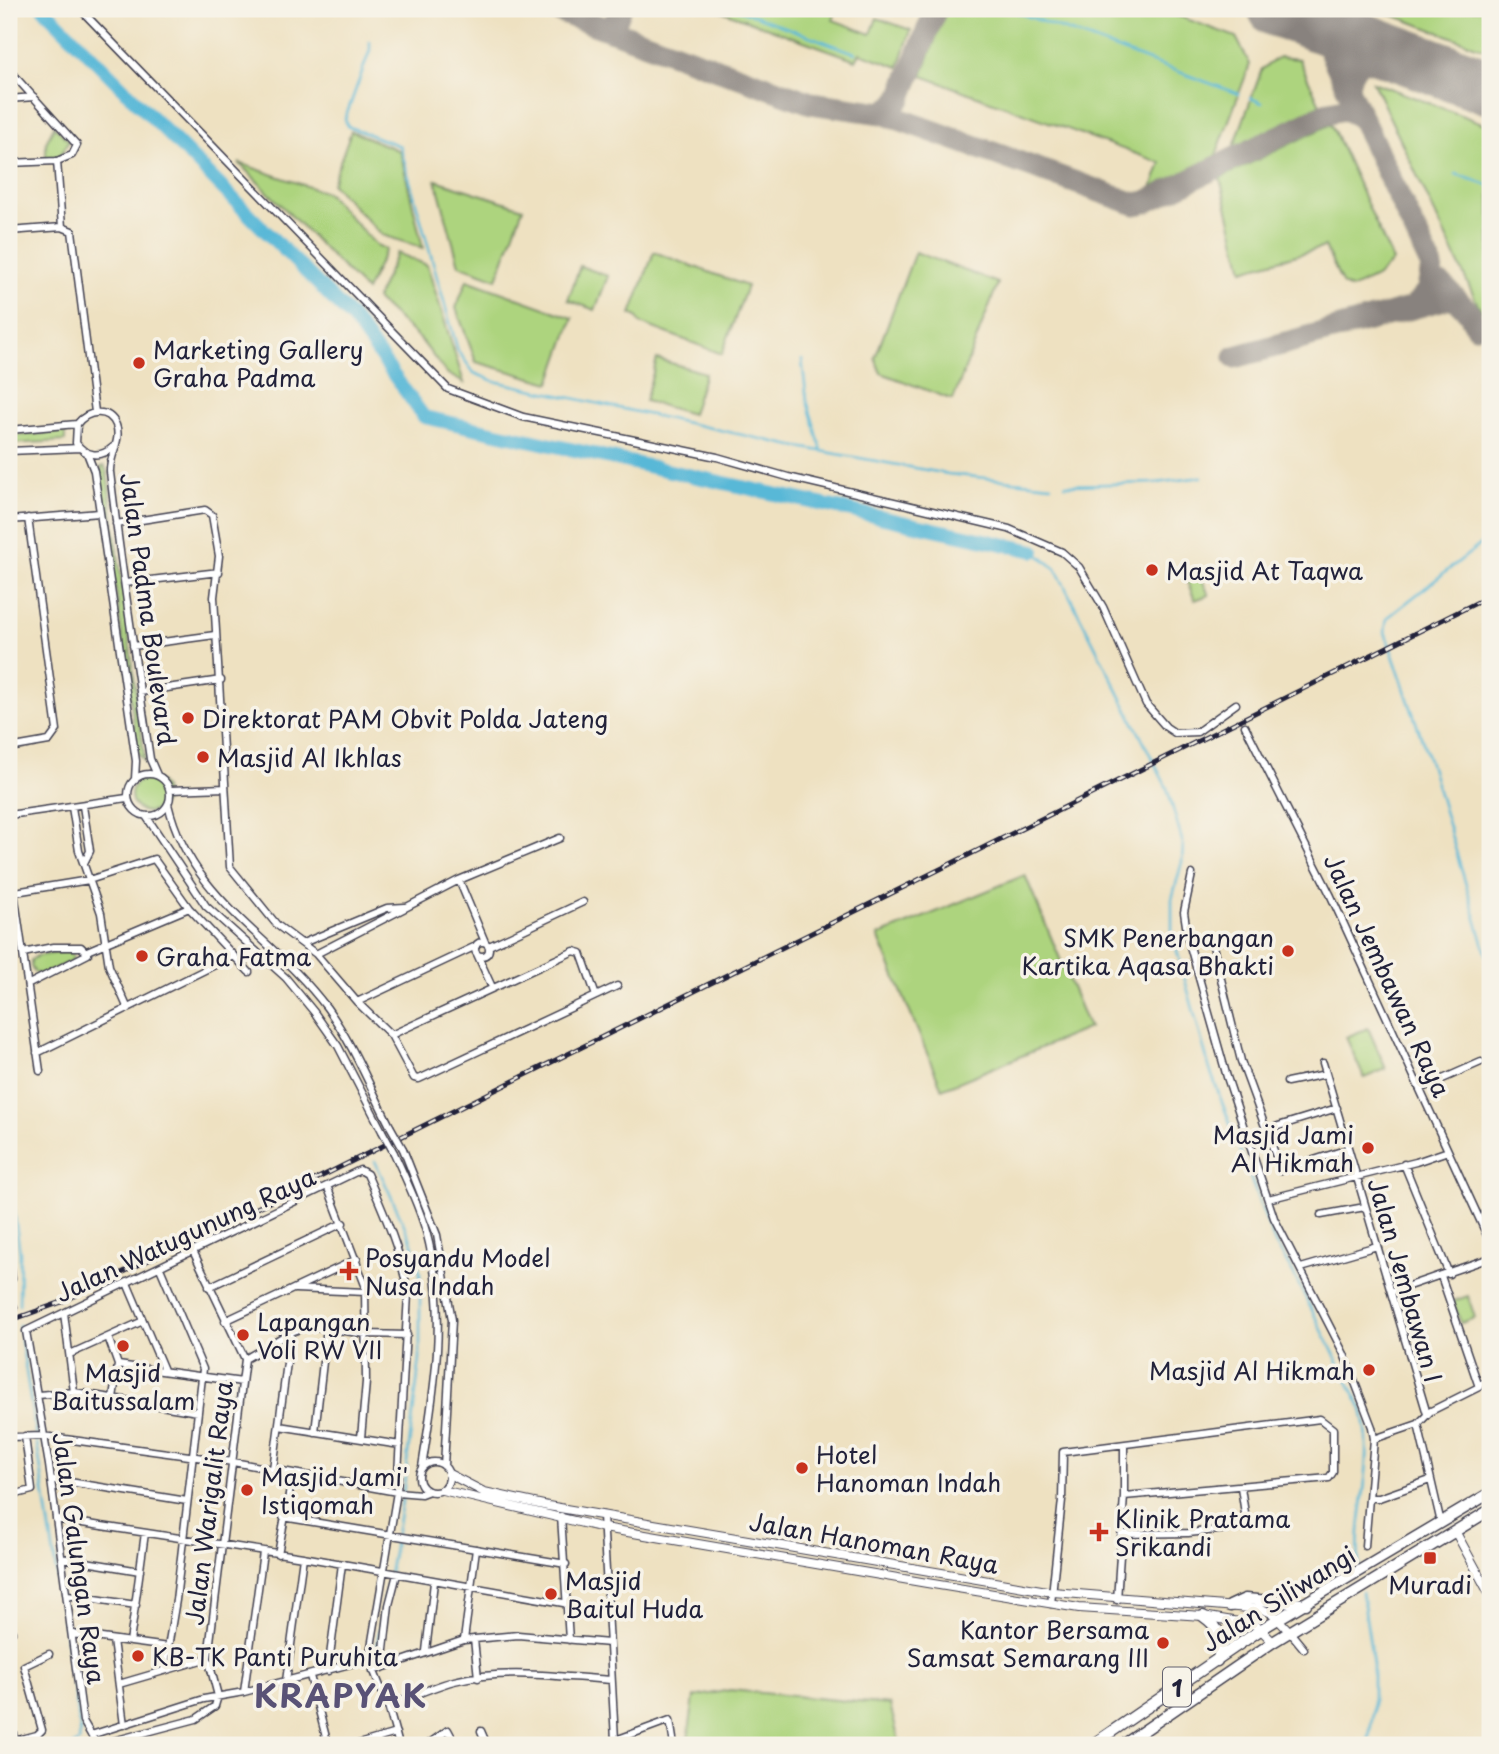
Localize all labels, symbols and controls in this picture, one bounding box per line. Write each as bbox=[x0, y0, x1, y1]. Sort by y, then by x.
place label: Marketing Gallery Graha Padma bbox=[153, 331, 363, 395]
marker: Marketing Gallery Graha Padma bbox=[131, 355, 147, 371]
street label: Jalan Padma Boulevard bbox=[112, 470, 186, 748]
place label: Masjid At Taqwa bbox=[1166, 552, 1363, 588]
marker: Masjid At Taqwa bbox=[1144, 562, 1160, 578]
place label: Direktorat PAM Obvit Polda Jateng bbox=[202, 700, 608, 736]
marker: Direktorat PAM Obvit Polda Jateng bbox=[180, 710, 196, 726]
place label: Masjid Al Ikhlas bbox=[217, 739, 402, 775]
marker: Masjid Al Ikhlas bbox=[195, 749, 211, 765]
street label: Jalan Jembawan Raya bbox=[1316, 848, 1460, 1102]
place label: SMK Penerbangan Kartika Aqasa Bhakti bbox=[1022, 919, 1274, 983]
place label: Graha Fatma bbox=[156, 938, 311, 974]
marker: SMK Penerbangan Kartika Aqasa Bhakti bbox=[1280, 943, 1296, 959]
marker: Graha Fatma bbox=[134, 948, 150, 964]
place label: Masjid Jami Al Hikmah bbox=[1213, 1116, 1354, 1180]
marker: Masjid Jami Al Hikmah bbox=[1360, 1140, 1376, 1156]
street label: Jalan Watugunung Raya bbox=[49, 1158, 321, 1310]
street label: Jalan Jembawan I bbox=[1360, 1174, 1452, 1386]
place label: Posyandu Model Nusa Indah bbox=[365, 1239, 550, 1303]
marker: Posyandu Model Nusa Indah bbox=[339, 1261, 359, 1281]
place label: Lapangan Voli RW VII bbox=[257, 1303, 382, 1367]
marker: Lapangan Voli RW VII bbox=[235, 1327, 251, 1343]
marker: Masjid Baitussalam bbox=[115, 1338, 131, 1354]
place label: Masjid Al Hikmah bbox=[1149, 1352, 1355, 1388]
place label: Masjid Baitussalam bbox=[51, 1354, 195, 1418]
marker: Masjid Al Hikmah bbox=[1361, 1362, 1377, 1378]
street label: Jalan Warigalit Raya bbox=[175, 1379, 241, 1627]
street label: Jalan Galungan Raya bbox=[45, 1430, 115, 1686]
place label: Hotel Hanoman Indah bbox=[816, 1436, 1001, 1500]
place label: Masjid Jami' Istiqomah bbox=[261, 1458, 408, 1522]
marker: Hotel Hanoman Indah bbox=[794, 1460, 810, 1476]
marker: Masjid Jami' Istiqomah bbox=[239, 1482, 255, 1498]
place label: Klinik Pratama Srikandi bbox=[1115, 1500, 1290, 1564]
street label: Jalan Hanoman Raya bbox=[747, 1502, 1001, 1582]
marker: Klinik Pratama Srikandi bbox=[1089, 1522, 1109, 1542]
street label: Jalan Siliwangi bbox=[1194, 1536, 1362, 1660]
marker: Muradi bbox=[1422, 1550, 1438, 1566]
place label: Masjid Baitul Huda bbox=[565, 1562, 703, 1626]
place label: Muradi bbox=[1388, 1566, 1472, 1602]
marker: Masjid Baitul Huda bbox=[543, 1586, 559, 1602]
place label: Kantor Bersama Samsat Semarang III bbox=[907, 1611, 1149, 1675]
marker: Kantor Bersama Samsat Semarang III bbox=[1155, 1635, 1171, 1651]
place label: KB-TK Panti Puruhita bbox=[152, 1638, 398, 1674]
marker: KB-TK Panti Puruhita bbox=[130, 1648, 146, 1664]
road number: 1 bbox=[1163, 1668, 1191, 1706]
district label: KRAPYAK bbox=[254, 1671, 428, 1719]

